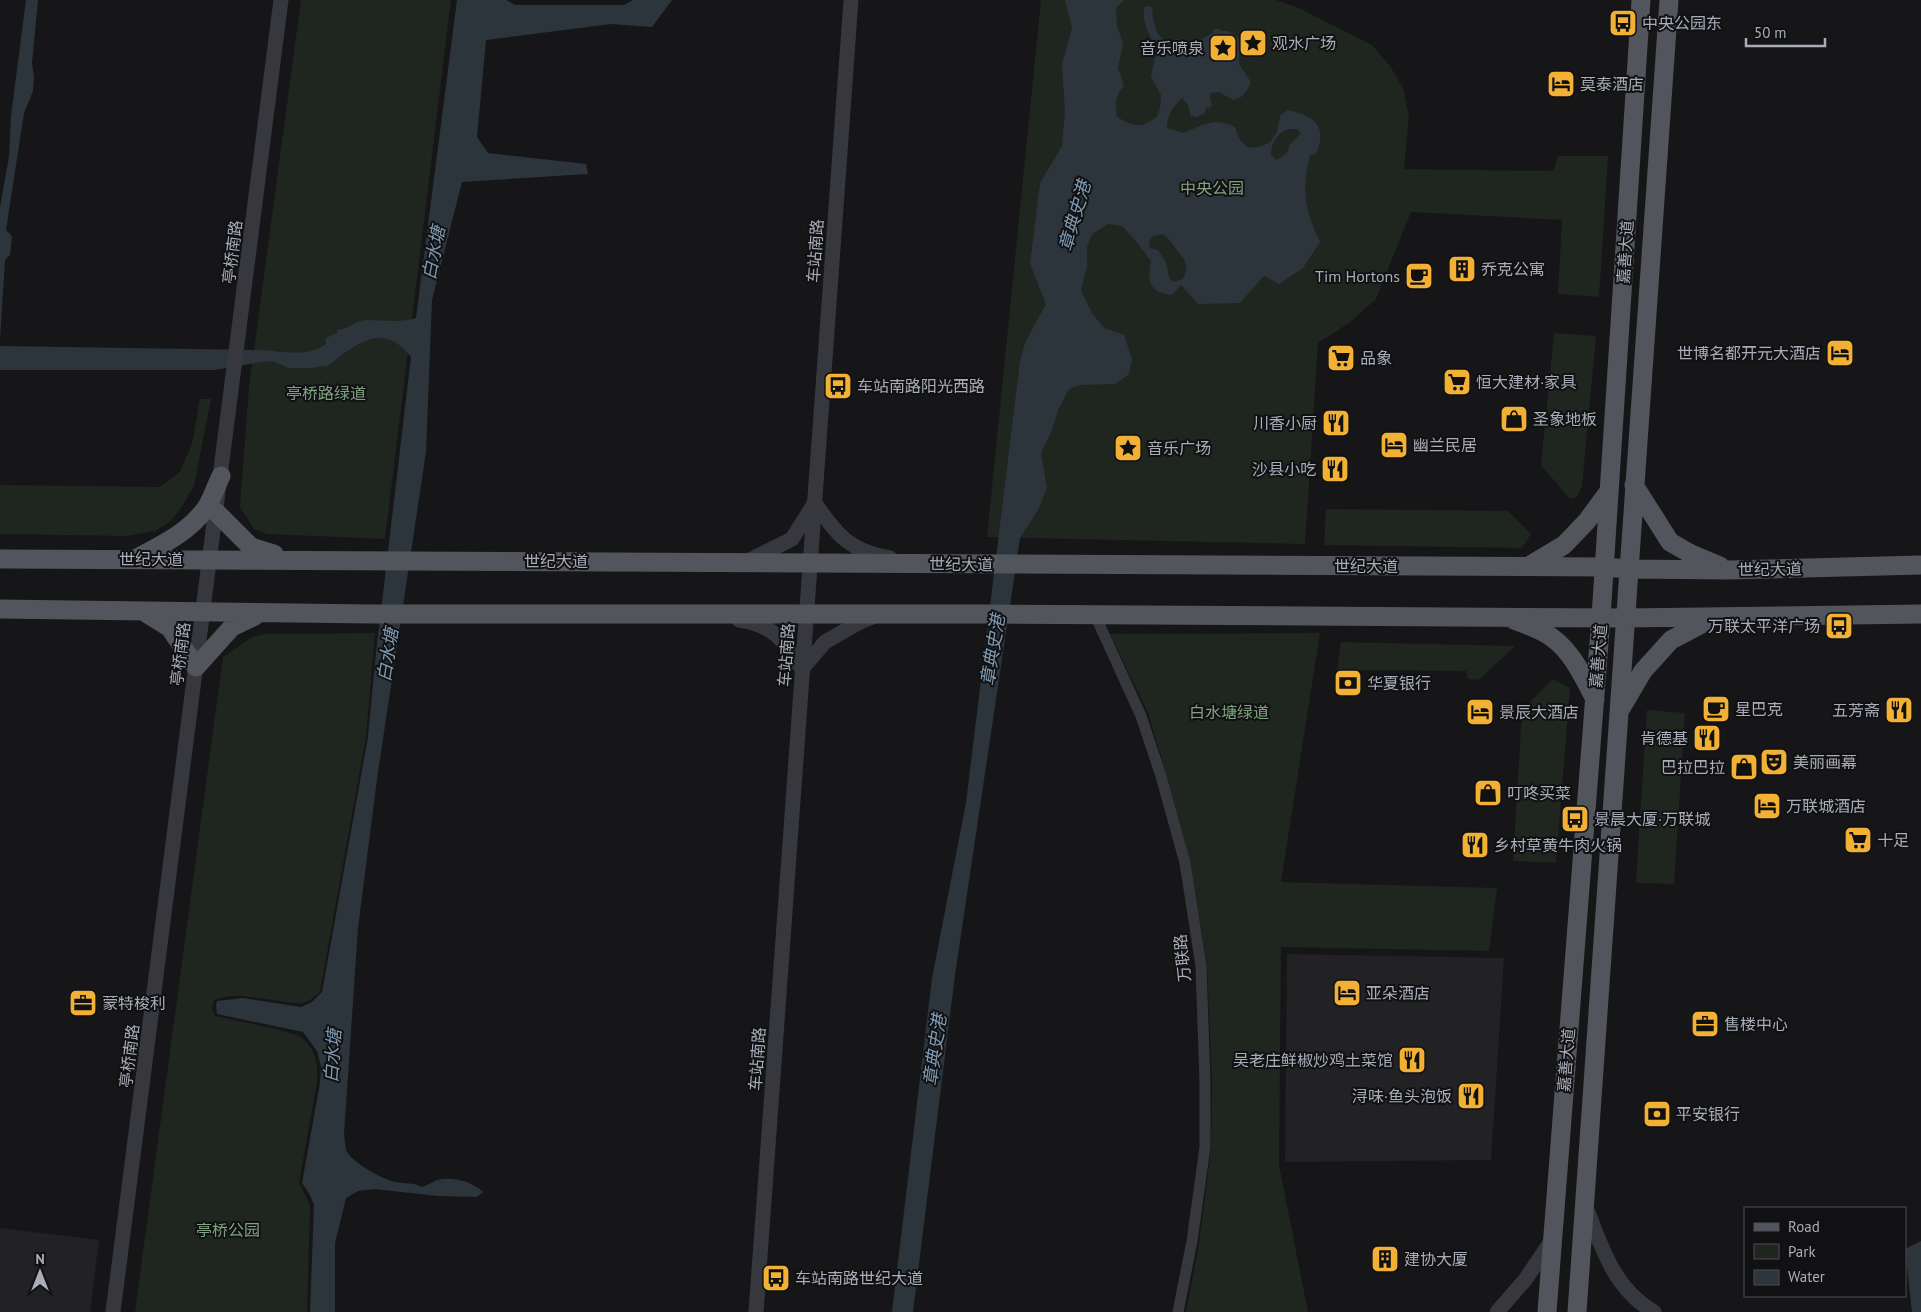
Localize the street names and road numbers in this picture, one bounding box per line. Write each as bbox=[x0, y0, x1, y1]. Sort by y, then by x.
street label: 车站南路 bbox=[803, 218, 827, 284]
street label: 亭桥南路 bbox=[218, 219, 246, 285]
street label: 嘉善大道 bbox=[1613, 219, 1637, 285]
street label: 世纪大道 bbox=[119, 549, 183, 569]
street label: 世纪大道 bbox=[524, 551, 588, 571]
street label: 世纪大道 bbox=[929, 553, 993, 575]
street label: 世纪大道 bbox=[1334, 556, 1398, 576]
street label: 世纪大道 bbox=[1738, 558, 1802, 580]
street label: 亭桥南路 bbox=[166, 621, 194, 687]
street label: 车站南路 bbox=[774, 622, 798, 688]
street label: 嘉善大道 bbox=[1585, 623, 1611, 689]
street label: 万联路 bbox=[1170, 933, 1194, 983]
street label: 亭桥南路 bbox=[115, 1023, 143, 1089]
street label: 车站南路 bbox=[745, 1026, 769, 1092]
street label: 嘉善大道 bbox=[1553, 1027, 1579, 1093]

